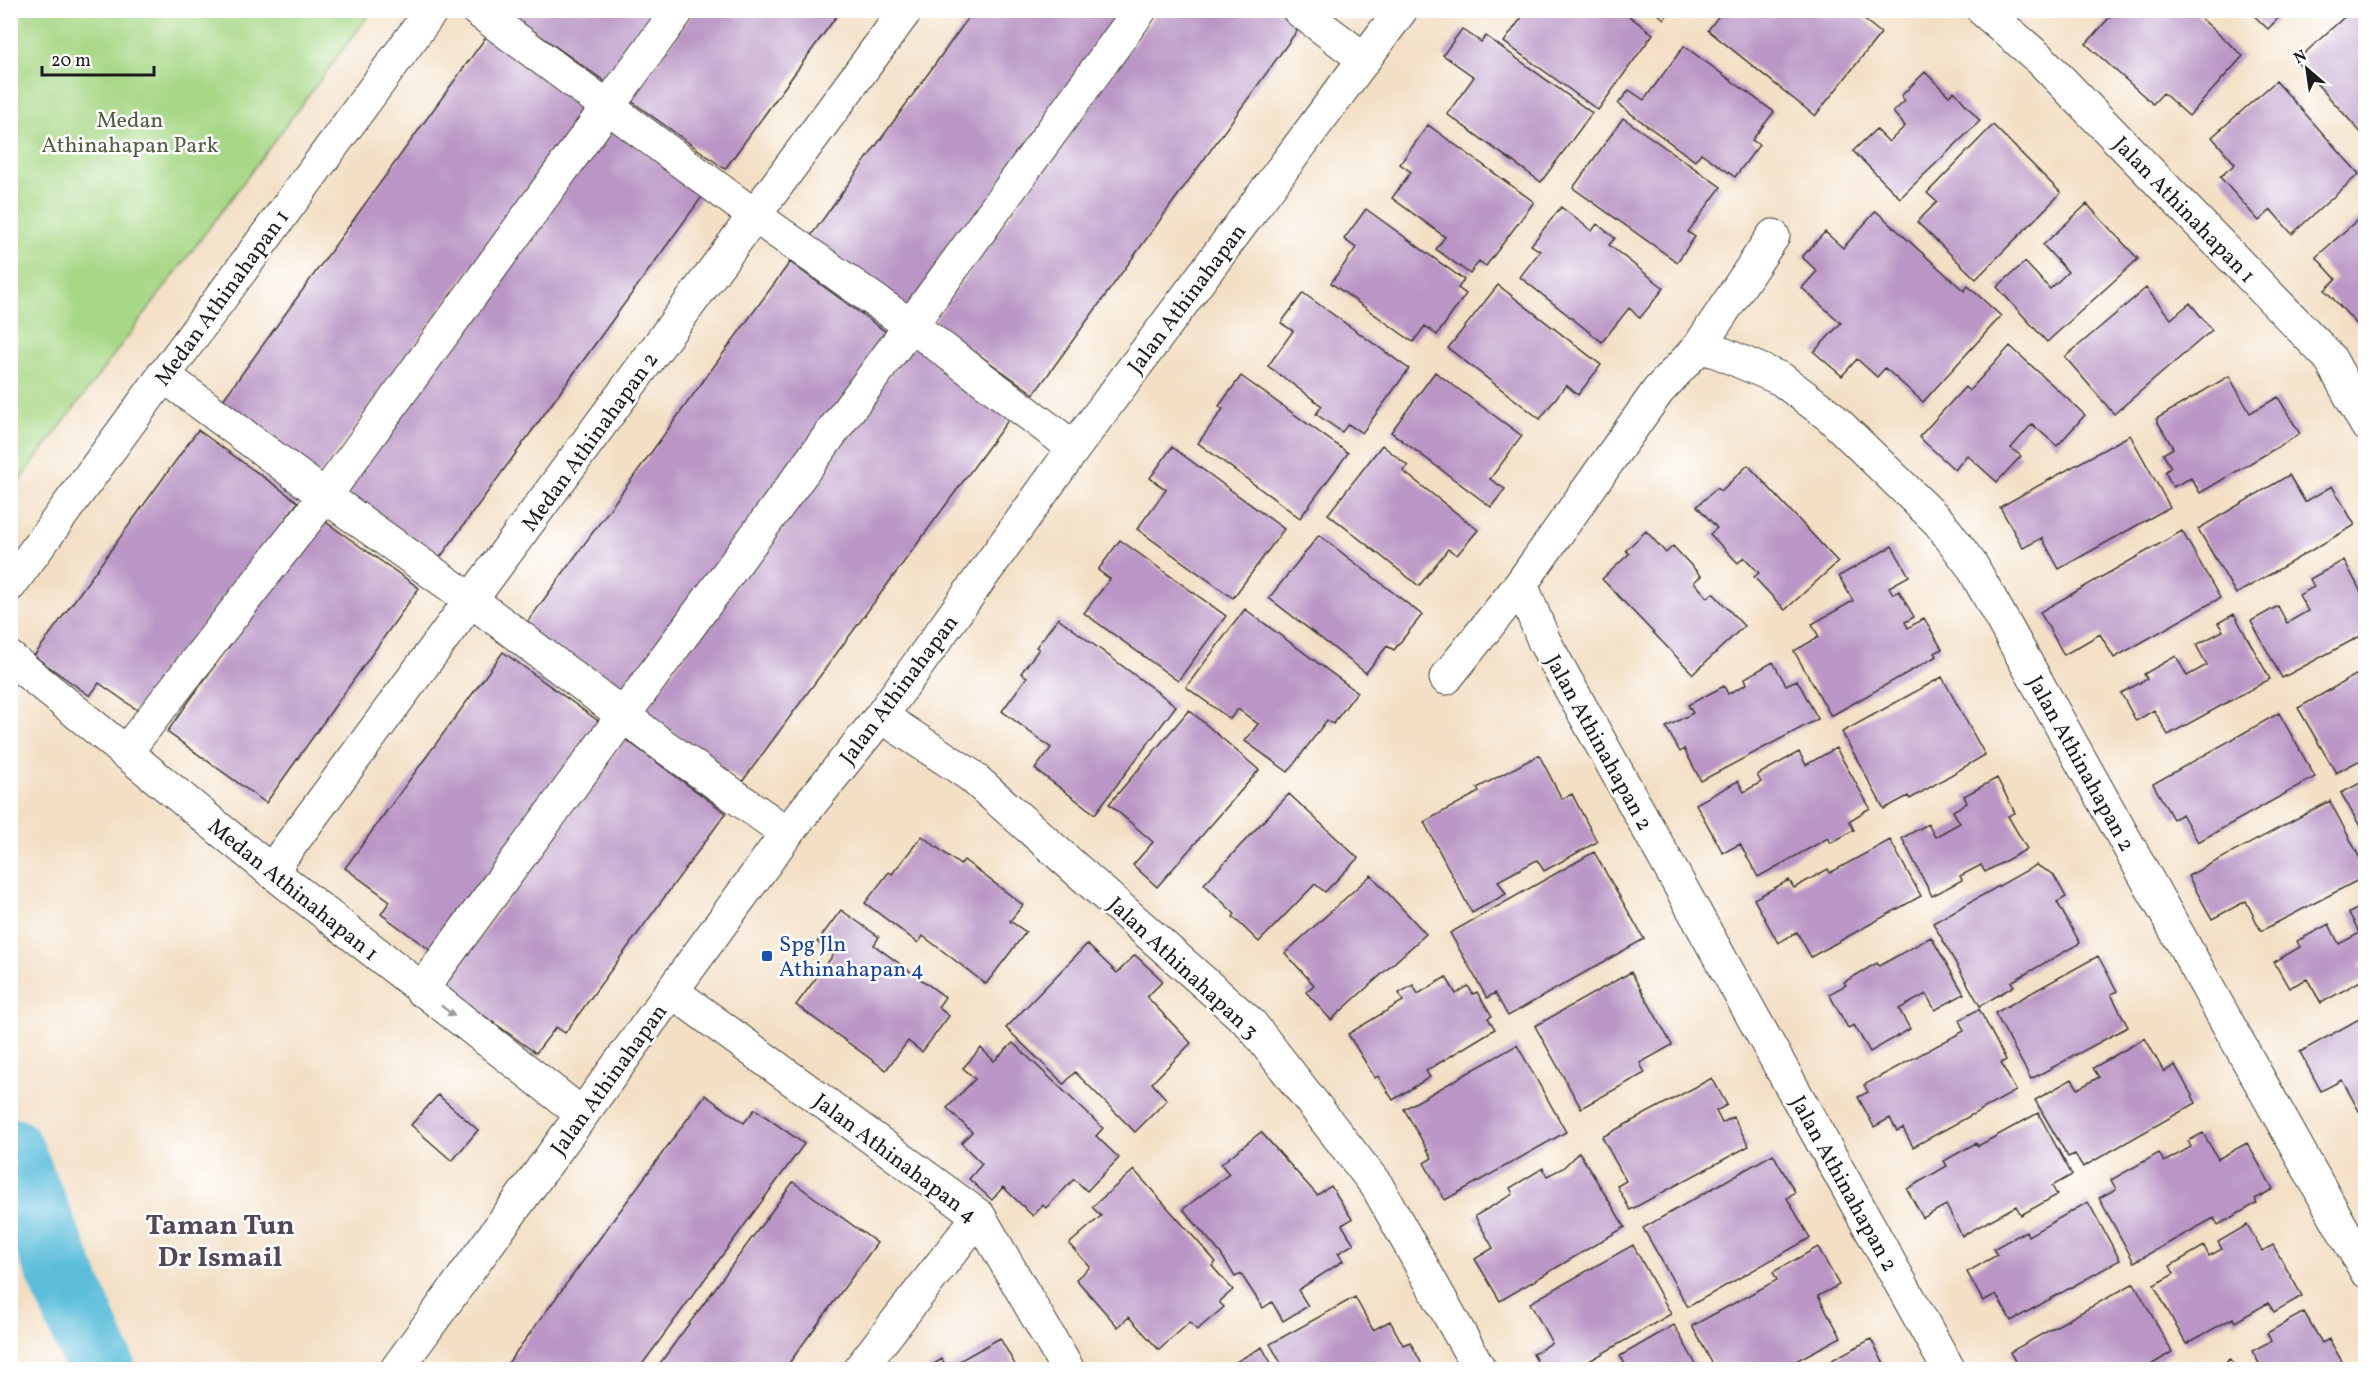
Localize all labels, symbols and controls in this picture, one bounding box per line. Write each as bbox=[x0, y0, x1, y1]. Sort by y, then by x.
scale bar bbox=[42, 39, 154, 77]
north arrow bbox=[2277, 39, 2337, 99]
text: N bbox=[2290, 45, 2311, 70]
text: 20 m bbox=[51, 49, 91, 74]
park label: Medan Athinahapan Park bbox=[42, 106, 218, 162]
street label: Jalan Athinahapan 1 bbox=[2105, 130, 2262, 291]
street label: Medan Athinahapan 1 bbox=[148, 204, 298, 393]
street label: Jalan Athinahapan bbox=[1121, 218, 1255, 381]
street label: Medan Athinahapan 2 bbox=[515, 346, 667, 539]
street label: Jalan Athinahapan bbox=[833, 609, 967, 772]
street label: Jalan Athinahapan 2 bbox=[1537, 650, 1659, 837]
street label: Jalan Athinahapan 2 bbox=[2019, 671, 2141, 858]
street label: Medan Athinahapan 1 bbox=[200, 812, 384, 970]
street label: Jalan Athinahapan 3 bbox=[1100, 891, 1265, 1047]
place label: Spg Jln Athinahapan 4 bbox=[779, 930, 924, 986]
marker: Spg Jln Athinahapan 4 bbox=[760, 949, 774, 963]
street label: Jalan Athinahapan bbox=[544, 998, 676, 1163]
one-way arrow bbox=[441, 1005, 456, 1017]
street label: Jalan Athinahapan 4 bbox=[806, 1087, 983, 1231]
street label: Jalan Athinahapan 2 bbox=[1782, 1091, 1904, 1278]
district label: Taman Tun Dr Ismail bbox=[145, 1207, 295, 1278]

